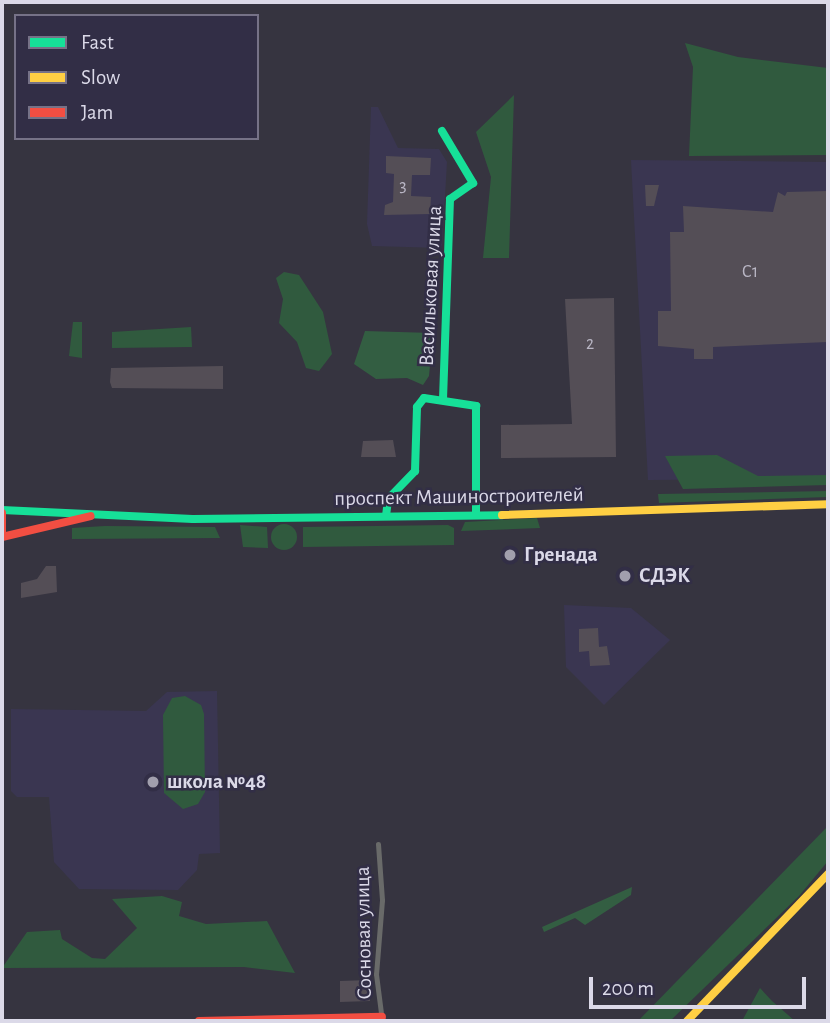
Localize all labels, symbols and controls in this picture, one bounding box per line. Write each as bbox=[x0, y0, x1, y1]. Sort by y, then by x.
legend bbox=[14, 14, 259, 140]
text: Fast bbox=[81, 32, 114, 53]
text: Slow bbox=[81, 67, 120, 88]
text: Jam bbox=[81, 102, 113, 123]
house number: 3 bbox=[399, 175, 407, 197]
street label: Васильковая улица bbox=[414, 205, 448, 367]
house number: С1 bbox=[742, 261, 758, 283]
house number: 2 bbox=[586, 333, 594, 355]
street label: проспект Машиностроителей bbox=[334, 482, 584, 512]
place label: Гренада bbox=[524, 542, 598, 568]
marker: Гренада bbox=[502, 547, 518, 563]
place label: СДЭК bbox=[639, 563, 690, 589]
marker: СДЭК bbox=[617, 568, 633, 584]
place label: школа №48 bbox=[167, 769, 266, 795]
marker: школа №48 bbox=[145, 774, 161, 790]
street label: Сосновая улица bbox=[350, 866, 378, 1000]
scale bar bbox=[592, 964, 809, 1008]
text: 200 m bbox=[602, 978, 654, 999]

